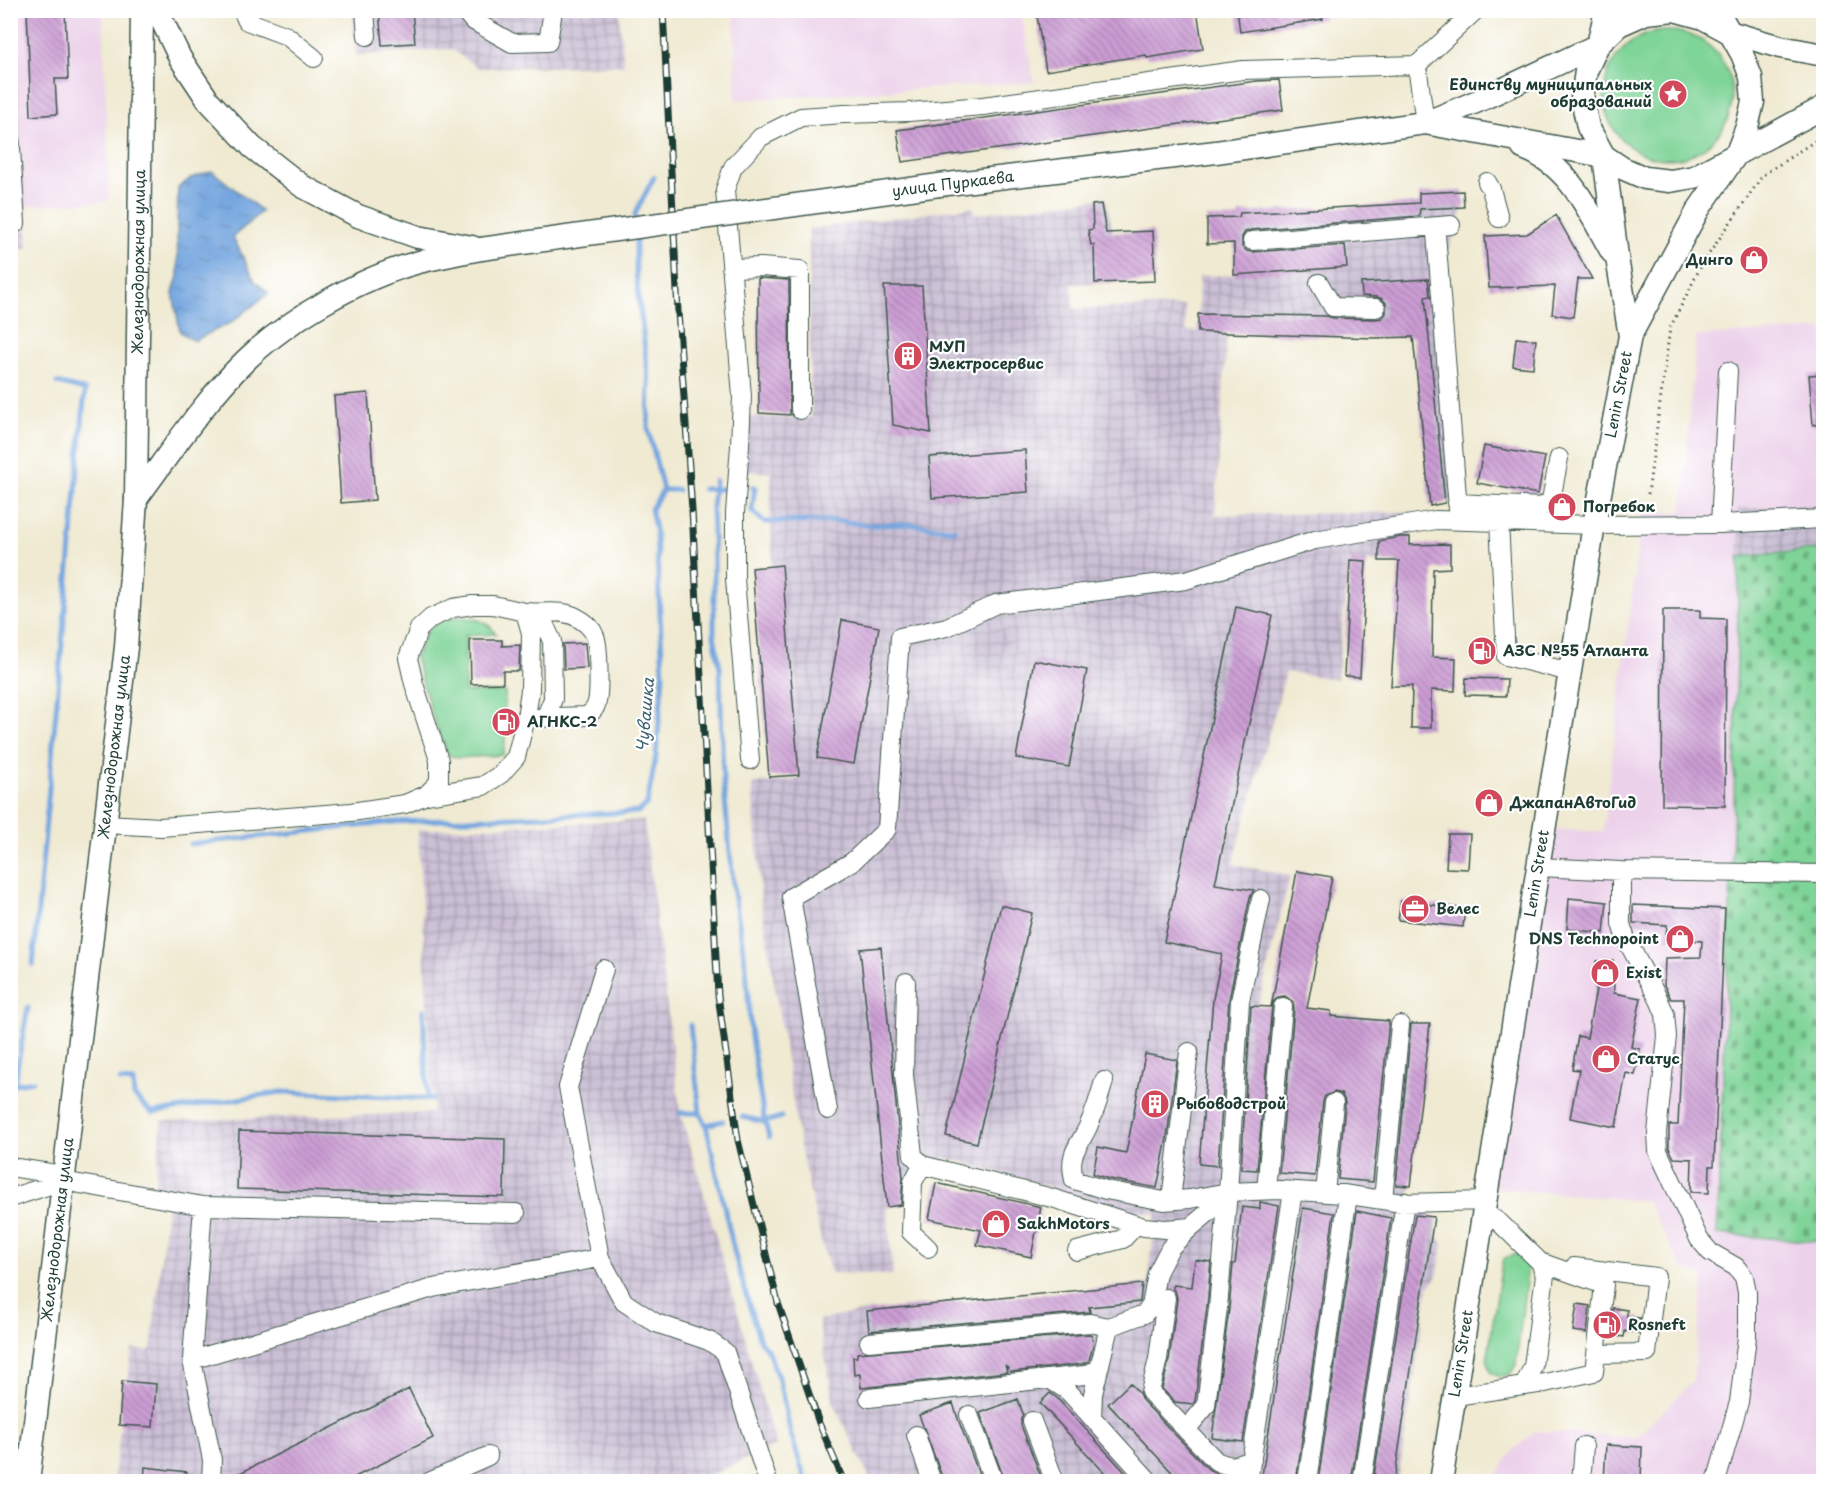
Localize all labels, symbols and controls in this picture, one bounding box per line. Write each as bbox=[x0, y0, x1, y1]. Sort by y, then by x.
place label: Единству муниципальных образований bbox=[1449, 72, 1652, 112]
place icon: Единству муниципальных образований bbox=[1657, 78, 1689, 110]
street label: улица Пуркаева bbox=[891, 164, 1016, 201]
street label: Железнодорожная улица bbox=[125, 169, 150, 355]
shop icon: Динго bbox=[1738, 244, 1770, 276]
place label: Динго bbox=[1685, 247, 1733, 270]
place label: МУП Электросервис bbox=[929, 334, 1044, 374]
building icon: МУП Электросервис bbox=[892, 340, 924, 372]
street label: Lenin Street bbox=[1598, 349, 1637, 440]
shop icon: Погребок bbox=[1546, 491, 1578, 523]
place label: Погребок bbox=[1583, 494, 1656, 517]
fuel station icon: АЗС №55 Атланта bbox=[1466, 635, 1498, 667]
place label: АЗС №55 Атланта bbox=[1502, 638, 1650, 661]
street label: Железнодорожная улица bbox=[91, 653, 135, 840]
water label: Чувашка bbox=[629, 676, 659, 753]
fuel station icon: АГНКС-2 bbox=[490, 706, 522, 738]
place label: АГНКС-2 bbox=[526, 709, 598, 732]
shop icon: ДжапанАвтоГид bbox=[1473, 787, 1505, 819]
place label: ДжапанАвтоГид bbox=[1509, 790, 1636, 813]
street label: Lenin Street bbox=[1517, 828, 1554, 919]
office icon: Велес bbox=[1399, 893, 1431, 925]
place label: Велес bbox=[1436, 896, 1479, 919]
shop icon: DNS Technopoint bbox=[1664, 923, 1696, 955]
place label: DNS Technopoint bbox=[1528, 926, 1659, 949]
shop icon: Exist bbox=[1589, 957, 1621, 989]
place label: Exist bbox=[1626, 960, 1662, 983]
shop icon: Статус bbox=[1590, 1043, 1622, 1075]
place label: Статус bbox=[1627, 1046, 1680, 1069]
building icon: Рыбоводстрой bbox=[1139, 1088, 1171, 1120]
place label: Рыбоводстрой bbox=[1176, 1091, 1286, 1114]
street label: Железнодорожная улица bbox=[34, 1136, 78, 1323]
shop icon: SakhMotors bbox=[980, 1208, 1012, 1240]
place label: SakhMotors bbox=[1017, 1211, 1110, 1234]
street label: Lenin Street bbox=[1442, 1308, 1478, 1399]
fuel station icon: Rosneft bbox=[1591, 1309, 1623, 1341]
place label: Rosneft bbox=[1628, 1312, 1686, 1335]

